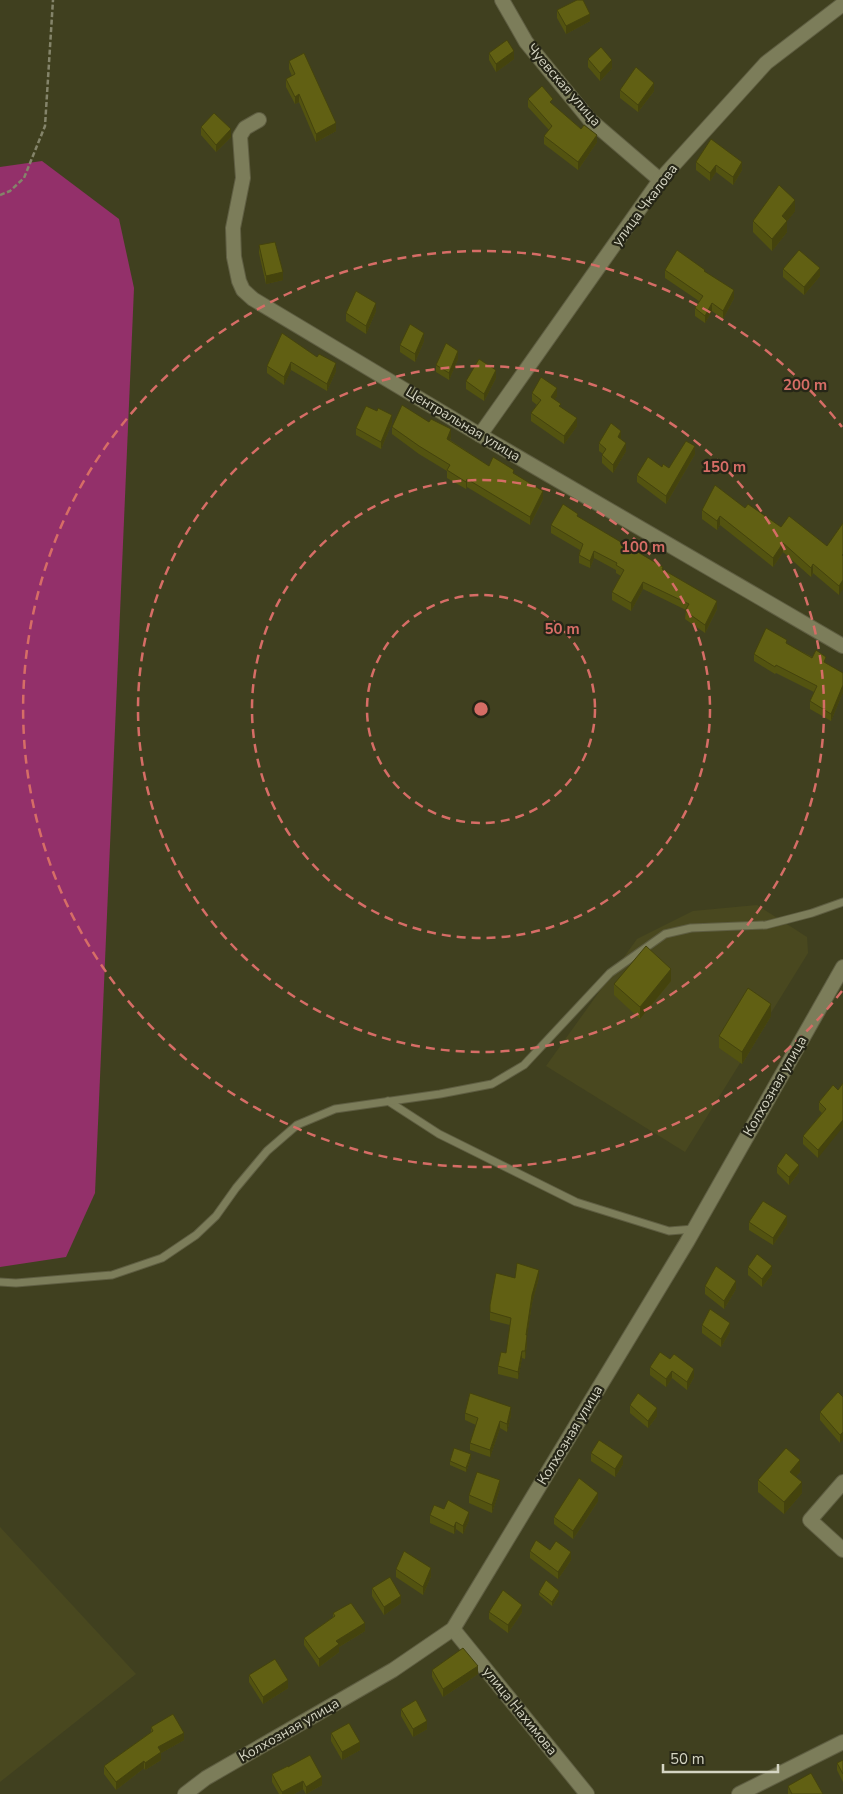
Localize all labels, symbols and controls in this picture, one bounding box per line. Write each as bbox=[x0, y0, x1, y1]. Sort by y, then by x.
street label: Чуевская улица bbox=[523, 40, 605, 130]
street label: улица Чкалова bbox=[608, 160, 682, 250]
text: 200 m bbox=[783, 375, 827, 395]
street label: Центральная улица bbox=[402, 382, 524, 466]
text: 150 m bbox=[702, 457, 746, 477]
text: 100 m bbox=[621, 537, 665, 557]
text: 50 m bbox=[544, 619, 580, 639]
centre of rings bbox=[472, 700, 490, 718]
street label: Колхозная улица bbox=[739, 1032, 811, 1140]
street label: Колхозная улица bbox=[533, 1382, 607, 1488]
street label: улица Нахимова bbox=[478, 1663, 562, 1759]
street label: Колхозная улица bbox=[235, 1694, 343, 1766]
scale bar bbox=[663, 1742, 778, 1774]
text: 50 m bbox=[670, 1749, 705, 1769]

